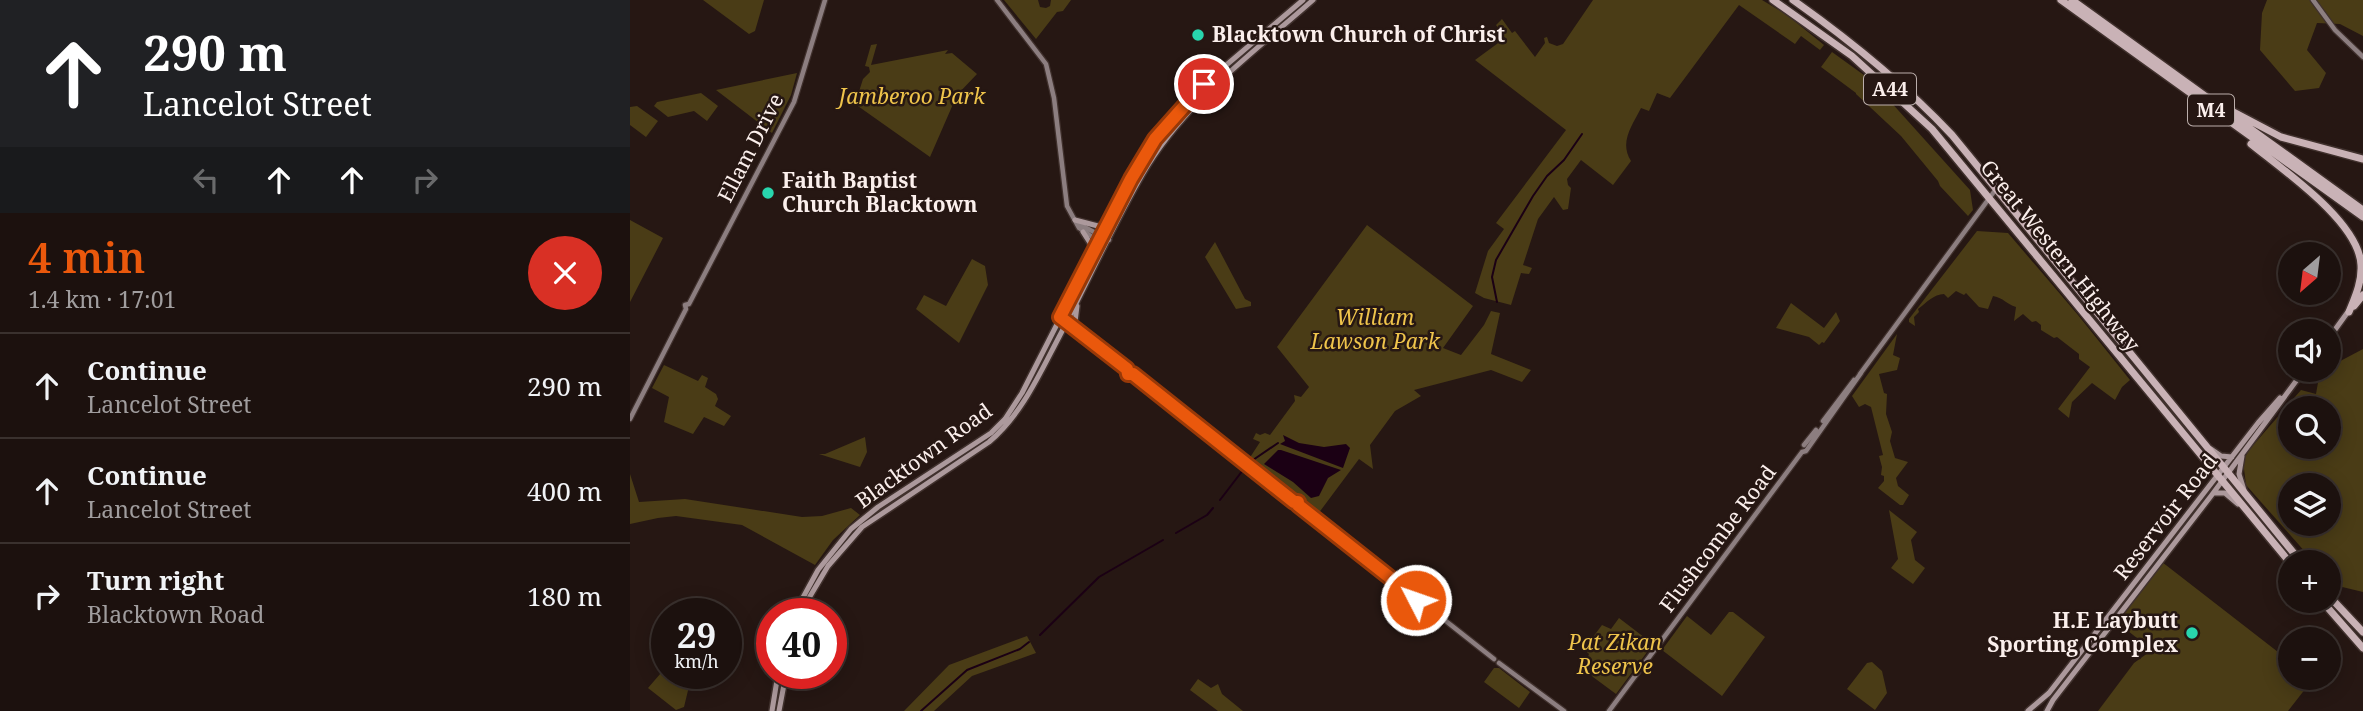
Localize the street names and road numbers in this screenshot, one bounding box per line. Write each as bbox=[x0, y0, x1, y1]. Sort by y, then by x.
road number: A44 bbox=[1864, 74, 1916, 104]
street label: Ellam Drive bbox=[711, 88, 789, 207]
road number: M4 bbox=[2188, 94, 2234, 125]
street label: Great Western Highway bbox=[1975, 154, 2147, 357]
street label: Blacktown Road bbox=[850, 396, 997, 514]
street label: Reservoir Road bbox=[2107, 448, 2223, 585]
street label: Flushcombe Road bbox=[1653, 459, 1782, 618]

